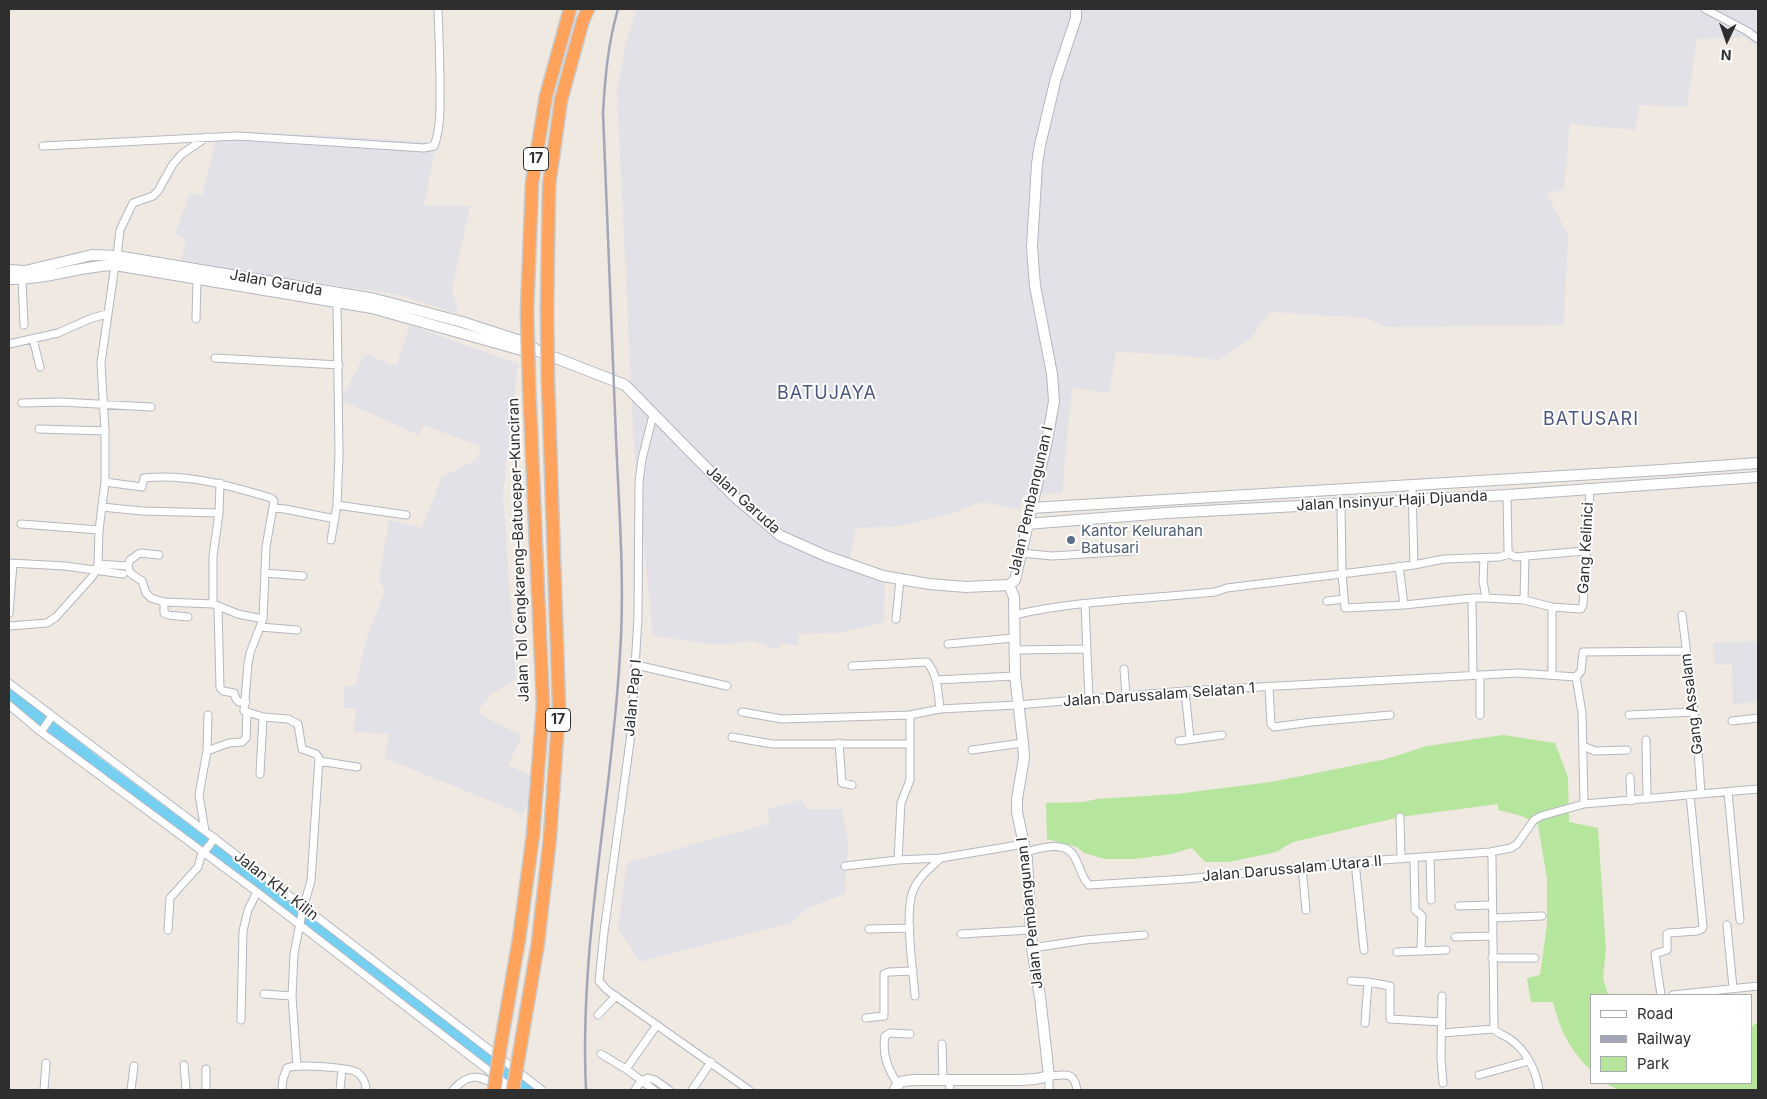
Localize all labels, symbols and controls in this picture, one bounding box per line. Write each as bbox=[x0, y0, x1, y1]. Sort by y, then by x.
north arrow bbox=[1702, 15, 1752, 65]
text: N bbox=[1720, 47, 1732, 64]
road number: 17 bbox=[524, 148, 548, 170]
street label: Jalan Garuda bbox=[228, 266, 324, 300]
district label: BATUJAYA bbox=[776, 383, 878, 405]
street label: Jalan Tol Cengkareng–Batuceper–Kunciran bbox=[505, 398, 533, 702]
district label: BATUSARI bbox=[1542, 409, 1640, 431]
street label: Jalan Pembangunan I bbox=[1005, 425, 1057, 577]
street label: Jalan Garuda bbox=[702, 462, 784, 538]
street label: Jalan Insinyur Haji Djuanda bbox=[1296, 487, 1488, 515]
street label: Gang Kelinici bbox=[1575, 502, 1597, 594]
place label: Kantor Kelurahan Batusari bbox=[1081, 522, 1203, 557]
marker: Kantor Kelurahan Batusari bbox=[1065, 534, 1077, 546]
street label: Gang Assalam bbox=[1677, 652, 1707, 756]
street label: Jalan Pap I bbox=[621, 659, 645, 737]
street label: Jalan Darussalam Selatan 1 bbox=[1062, 679, 1256, 711]
road number: 17 bbox=[546, 708, 570, 732]
street label: Jalan Pembangunan I bbox=[1013, 836, 1047, 990]
street label: Jalan KH. Kilin bbox=[230, 848, 322, 924]
street label: Jalan Darussalam Utara II bbox=[1201, 852, 1383, 886]
legend bbox=[1590, 994, 1752, 1084]
text: Road bbox=[1637, 1004, 1673, 1023]
text: Railway bbox=[1637, 1029, 1691, 1048]
text: Park bbox=[1637, 1054, 1669, 1073]

